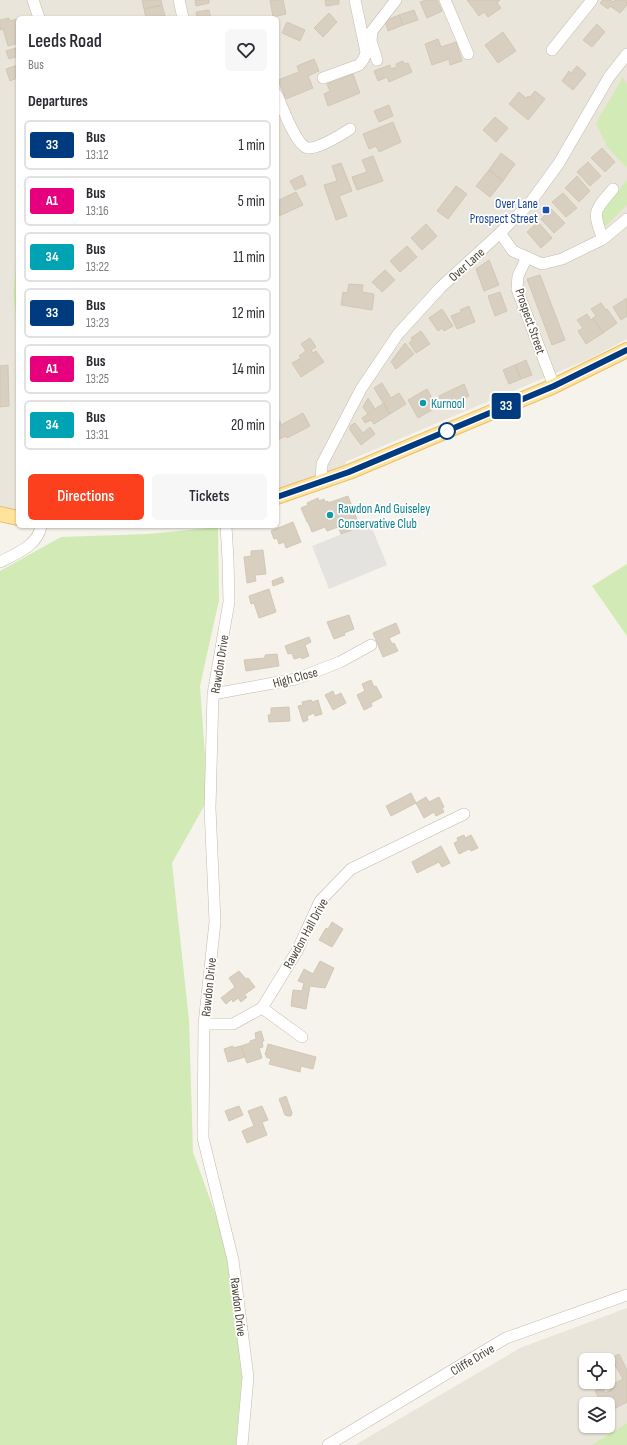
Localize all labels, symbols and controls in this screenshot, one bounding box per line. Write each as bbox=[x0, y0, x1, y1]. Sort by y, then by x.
button: heart bbox=[225, 29, 267, 71]
text: Leeds Road bbox=[28, 30, 102, 53]
text: Bus bbox=[28, 57, 44, 73]
text: Departures bbox=[28, 92, 88, 111]
text: Bus bbox=[86, 128, 105, 147]
text: 33 bbox=[46, 136, 58, 153]
text: 1 min bbox=[239, 136, 265, 155]
text: 13:12 bbox=[86, 147, 109, 163]
text: Bus bbox=[86, 184, 105, 203]
text: A1 bbox=[46, 192, 58, 209]
text: 5 min bbox=[238, 192, 265, 211]
place label: Over Lane Prospect Street bbox=[470, 196, 538, 227]
text: 13:16 bbox=[86, 203, 109, 219]
marker: Over Lane Prospect Street bbox=[541, 205, 551, 215]
text: Bus bbox=[86, 240, 105, 259]
street label: Over Lane bbox=[445, 244, 488, 285]
text: 34 bbox=[46, 248, 58, 265]
text: 11 min bbox=[233, 248, 265, 267]
text: 13:22 bbox=[86, 259, 109, 275]
street label: Prospect Street bbox=[511, 286, 549, 356]
text: Bus bbox=[86, 296, 105, 315]
text: 33 bbox=[46, 304, 58, 321]
text: 12 min bbox=[232, 304, 265, 323]
text: 13:23 bbox=[86, 315, 109, 331]
text: Bus bbox=[86, 352, 105, 371]
text: A1 bbox=[46, 360, 58, 377]
text: 14 min bbox=[232, 360, 265, 379]
text: 13:25 bbox=[86, 371, 109, 387]
line badge: 33 bbox=[488, 393, 524, 419]
place label: Kurnool bbox=[431, 396, 465, 412]
text: 33 bbox=[500, 397, 512, 414]
marker: Kurnool bbox=[418, 398, 428, 408]
text: Bus bbox=[86, 408, 105, 427]
text: 34 bbox=[46, 416, 58, 433]
text: 20 min bbox=[231, 416, 265, 435]
unlabelled marker bbox=[438, 422, 456, 440]
text: 13:31 bbox=[86, 427, 108, 443]
button: Directions bbox=[28, 474, 144, 520]
button: Tickets bbox=[152, 474, 267, 520]
place label: Rawdon And Guiseley Conservative Club bbox=[338, 501, 430, 532]
marker: Rawdon And Guiseley Conservative Club bbox=[325, 510, 335, 520]
street label: Rawdon Drive bbox=[207, 634, 233, 695]
street label: High Close bbox=[271, 664, 319, 692]
street label: Rawdon Hall Drive bbox=[280, 896, 332, 971]
street label: Rawdon Drive bbox=[198, 957, 220, 1017]
street label: Rawdon Drive bbox=[226, 1277, 250, 1337]
street label: Cliffe Drive bbox=[448, 1340, 497, 1379]
map controls bbox=[579, 1353, 615, 1433]
button: locate bbox=[579, 1353, 615, 1389]
button: layers bbox=[579, 1397, 615, 1433]

